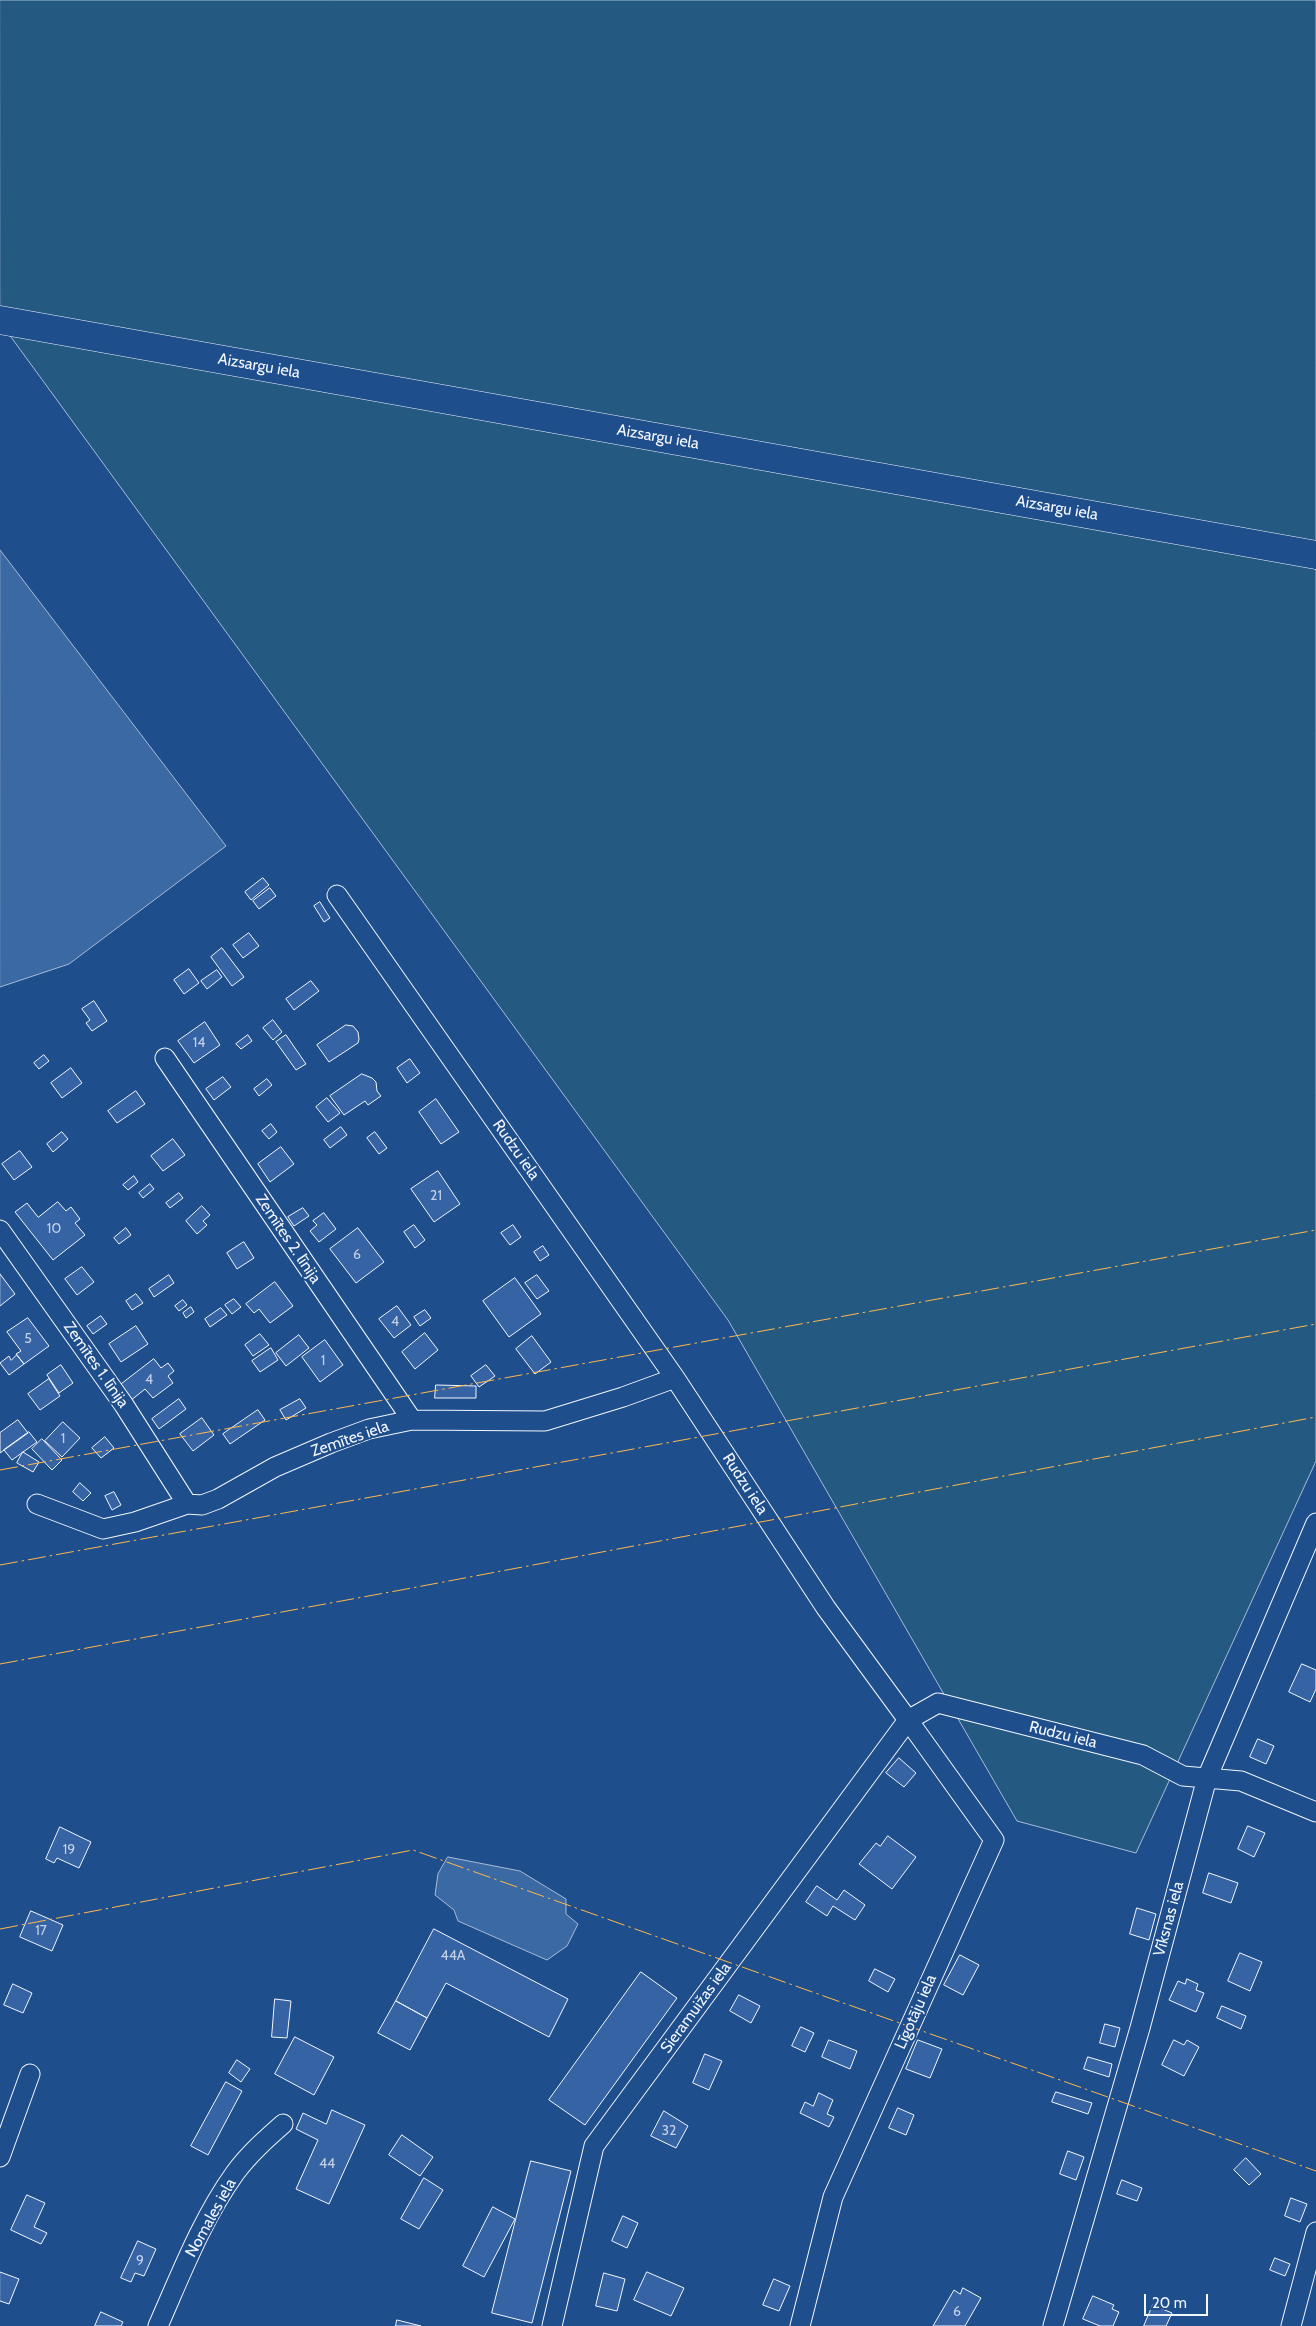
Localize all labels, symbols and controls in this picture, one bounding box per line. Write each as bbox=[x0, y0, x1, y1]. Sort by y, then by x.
street label: Aizsargu iela bbox=[216, 349, 302, 383]
street label: Aizsargu iela bbox=[615, 420, 701, 454]
street label: Aizsargu iela bbox=[1014, 491, 1100, 525]
house number: 14 bbox=[193, 1035, 205, 1051]
street label: Rudzu iela bbox=[488, 1116, 544, 1184]
house number: 21 bbox=[430, 1188, 442, 1204]
street label: Zemītes 2. līnija bbox=[251, 1191, 325, 1287]
house number: 10 bbox=[47, 1221, 61, 1237]
house number: 6 bbox=[353, 1247, 361, 1263]
house number: 4 bbox=[391, 1314, 399, 1330]
street label: Zemītes 1. līnija bbox=[59, 1318, 133, 1412]
house number: 5 bbox=[24, 1331, 32, 1347]
house number: 1 bbox=[321, 1353, 325, 1369]
house number: 4 bbox=[145, 1372, 153, 1388]
street label: Zemītes iela bbox=[309, 1417, 391, 1461]
house number: 1 bbox=[61, 1431, 65, 1447]
street label: Rudzu iela bbox=[718, 1450, 772, 1518]
street label: Rudzu iela bbox=[1027, 1717, 1099, 1753]
house number: 19 bbox=[63, 1842, 75, 1858]
street label: Vīksnas iela bbox=[1150, 1879, 1188, 1959]
house number: 17 bbox=[35, 1923, 47, 1939]
house number: 44A bbox=[441, 1948, 465, 1964]
street label: Sieramuižas iela bbox=[657, 1959, 735, 2057]
street label: Līgotāju iela bbox=[891, 1972, 941, 2052]
house number: 32 bbox=[662, 2123, 676, 2139]
house number: 44 bbox=[319, 2156, 335, 2172]
street label: Nomales iela bbox=[182, 2175, 240, 2261]
house number: 9 bbox=[136, 2253, 144, 2269]
scale bar bbox=[1146, 2284, 1210, 2316]
text: 20 m bbox=[1152, 2294, 1187, 2312]
house number: 6 bbox=[953, 2304, 961, 2320]

